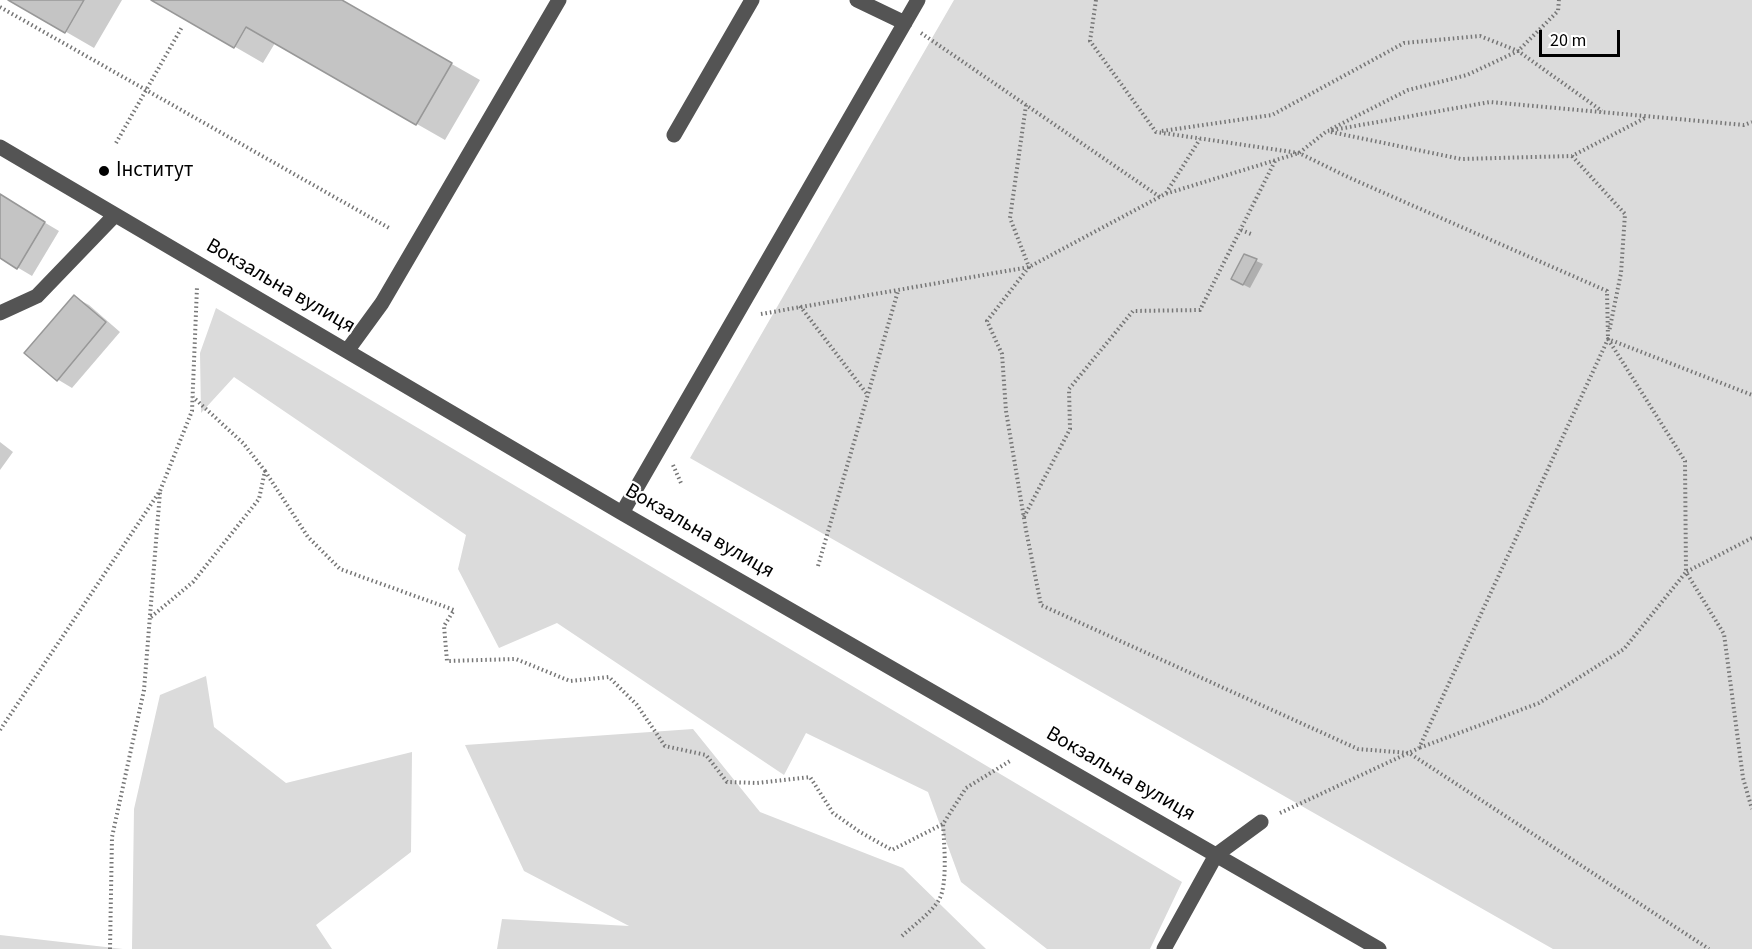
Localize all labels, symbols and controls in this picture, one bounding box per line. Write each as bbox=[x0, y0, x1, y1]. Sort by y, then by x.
scale bar bbox=[1542, 18, 1623, 56]
text: 20 m bbox=[1550, 28, 1586, 53]
place label: Інститут bbox=[116, 158, 193, 184]
marker: Інститут bbox=[97, 164, 111, 178]
street label: Вокзальна вулиця bbox=[201, 234, 359, 340]
street label: Вокзальна вулиця bbox=[620, 479, 778, 585]
street label: Вокзальна вулиця bbox=[1041, 722, 1199, 828]

